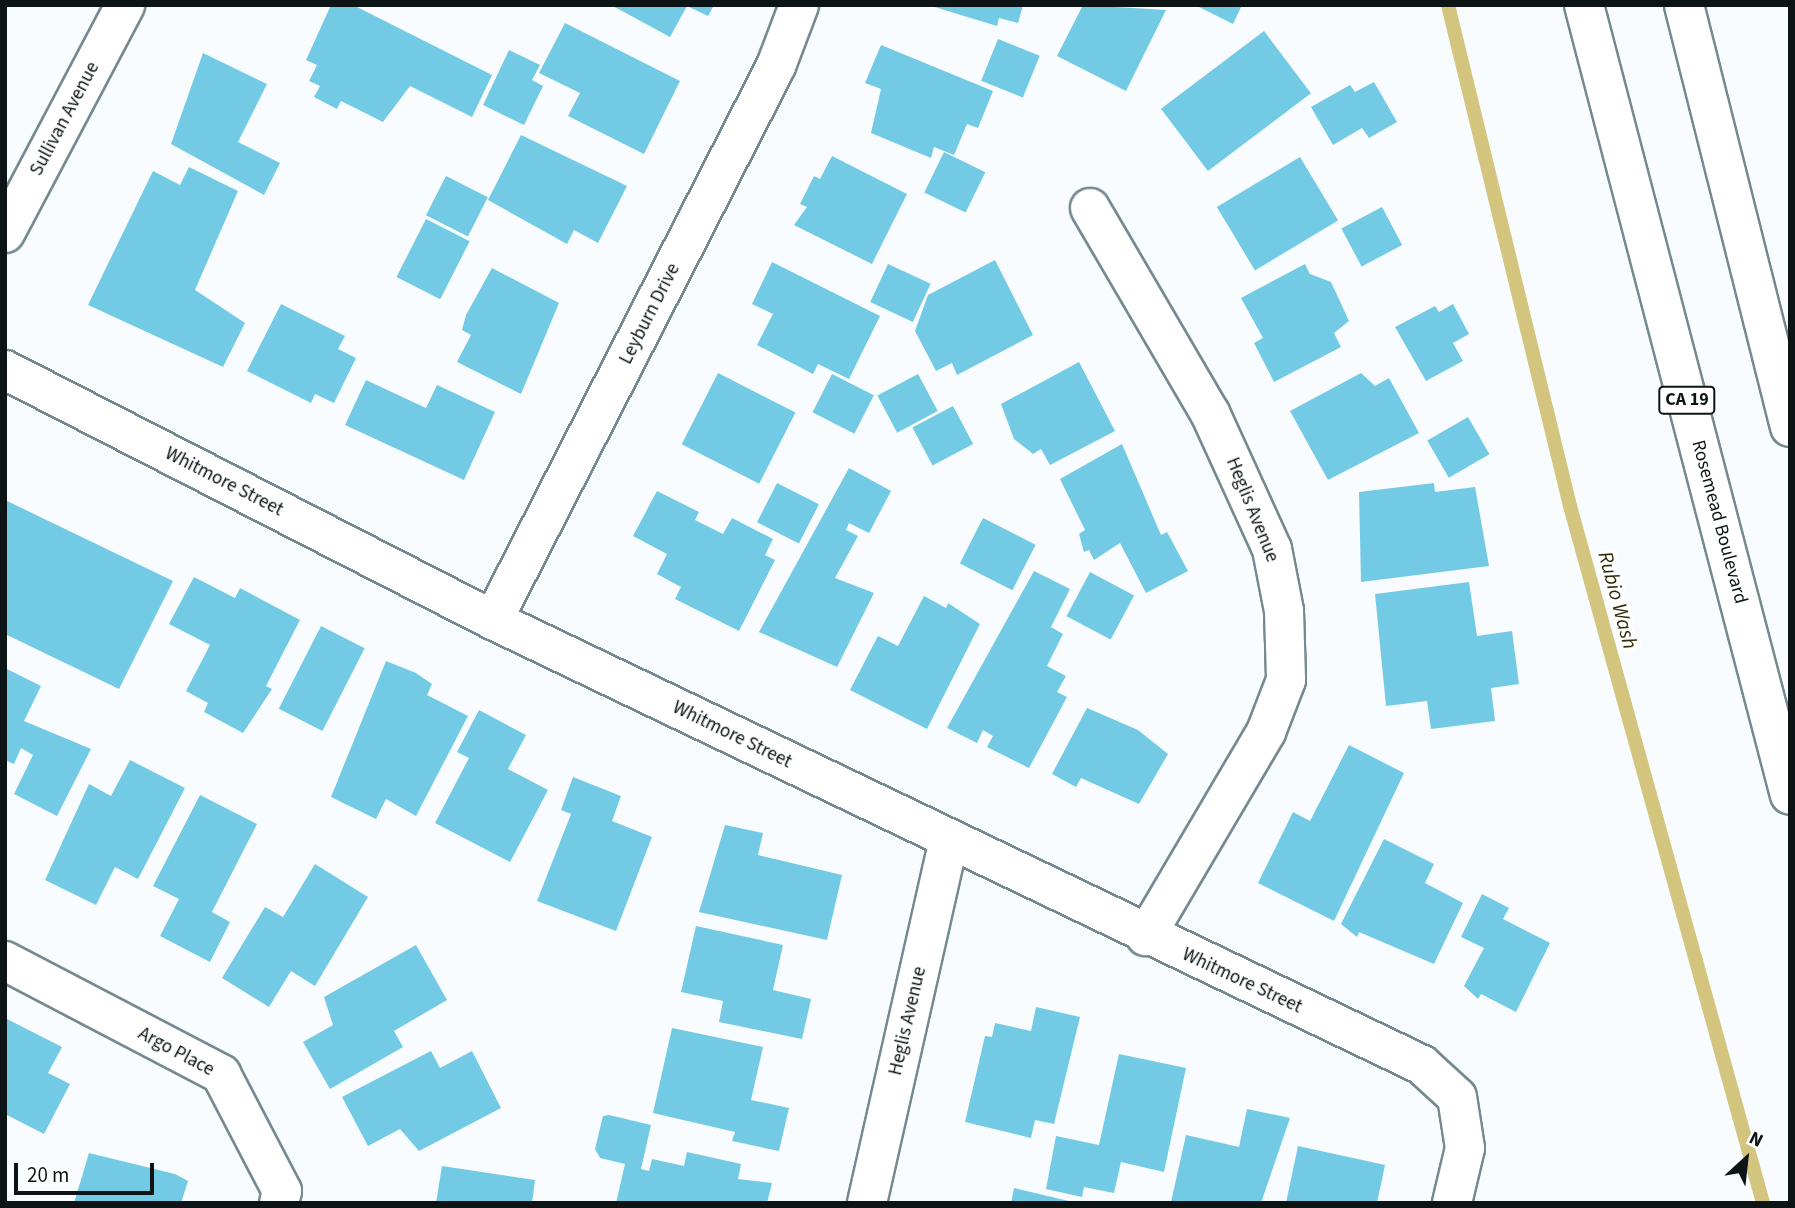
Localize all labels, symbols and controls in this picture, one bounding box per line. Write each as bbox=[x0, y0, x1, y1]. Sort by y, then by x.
street label: Sullivan Avenue bbox=[25, 58, 105, 180]
street label: Leyburn Drive bbox=[615, 260, 685, 368]
road number: CA 19 bbox=[1657, 386, 1717, 414]
street label: Rosemead Boulevard bbox=[1686, 438, 1752, 606]
street label: Whitmore Street bbox=[161, 442, 287, 522]
street label: Heglis Avenue bbox=[1221, 454, 1283, 566]
water label: Rubio Wash bbox=[1593, 548, 1643, 652]
street label: Whitmore Street bbox=[669, 696, 795, 774]
street label: Whitmore Street bbox=[1178, 943, 1306, 1019]
street label: Heglis Avenue bbox=[884, 964, 932, 1078]
street label: Argo Place bbox=[134, 1022, 218, 1082]
north arrow bbox=[1711, 1124, 1781, 1194]
text: N bbox=[1744, 1125, 1768, 1155]
scale bar bbox=[18, 1148, 158, 1192]
text: 20 m bbox=[27, 1160, 69, 1190]

